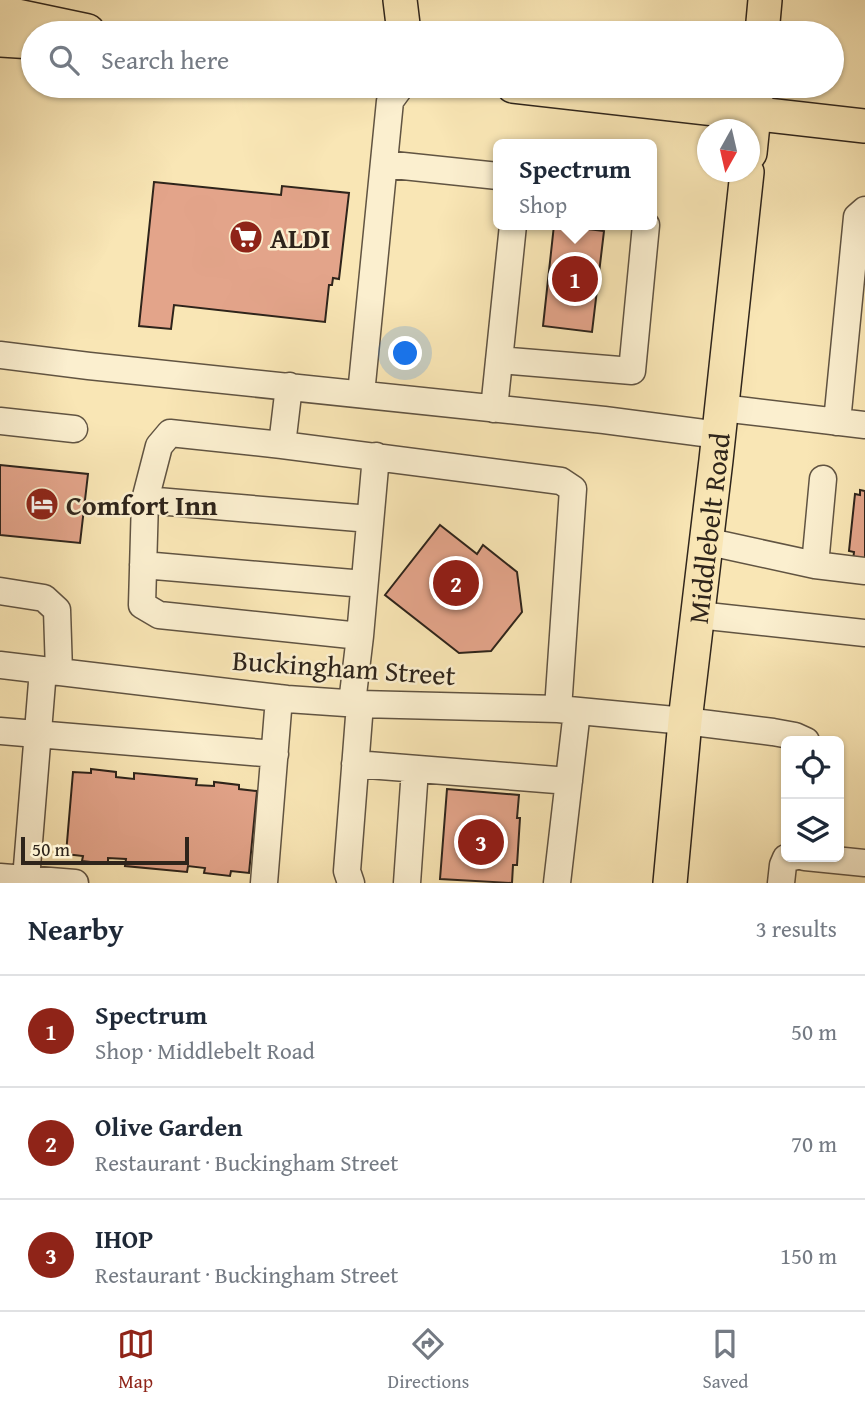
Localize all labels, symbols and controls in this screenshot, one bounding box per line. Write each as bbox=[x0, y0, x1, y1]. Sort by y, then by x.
search box bbox=[21, 21, 844, 98]
text: Search here bbox=[101, 40, 229, 79]
icon: search bbox=[45, 41, 83, 79]
north arrow bbox=[697, 119, 760, 182]
popup bbox=[493, 139, 657, 230]
text: Spectrum bbox=[519, 149, 631, 188]
text: Shop bbox=[519, 188, 567, 221]
place label: ALDI bbox=[270, 217, 330, 258]
supermarket icon: ALDI bbox=[227, 218, 265, 256]
pin: 1 bbox=[552, 253, 598, 305]
your location bbox=[388, 336, 422, 370]
street label: Middlebelt Road bbox=[676, 430, 739, 626]
place label: Comfort Inn bbox=[66, 484, 218, 525]
hotel icon: Comfort Inn bbox=[23, 485, 61, 523]
pin: 2 bbox=[433, 557, 479, 609]
street label: Buckingham Street bbox=[231, 639, 457, 695]
map controls bbox=[781, 736, 844, 862]
button: locate bbox=[781, 736, 844, 799]
button: layers bbox=[781, 799, 844, 862]
pin: 3 bbox=[458, 816, 504, 868]
scale bar bbox=[21, 834, 189, 866]
text: 50 m bbox=[32, 835, 70, 863]
text: Nearby bbox=[28, 907, 124, 951]
text: 3 results bbox=[756, 912, 837, 945]
text: Spectrum bbox=[95, 995, 207, 1034]
text: 1 bbox=[45, 1015, 57, 1048]
text: 50 m bbox=[791, 1015, 837, 1048]
text: Shop · Middlebelt Road bbox=[95, 1034, 315, 1067]
text: Olive Garden bbox=[95, 1107, 243, 1146]
text: 2 bbox=[45, 1127, 57, 1160]
text: 70 m bbox=[791, 1127, 837, 1160]
text: Restaurant · Buckingham Street bbox=[95, 1146, 398, 1179]
text: IHOP bbox=[95, 1219, 153, 1258]
text: 3 bbox=[45, 1239, 57, 1272]
text: 150 m bbox=[780, 1239, 837, 1272]
text: Restaurant · Buckingham Street bbox=[95, 1258, 398, 1291]
tab: Map bbox=[117, 1325, 155, 1395]
tab: Directions bbox=[388, 1325, 469, 1395]
tab: Saved bbox=[702, 1325, 748, 1395]

